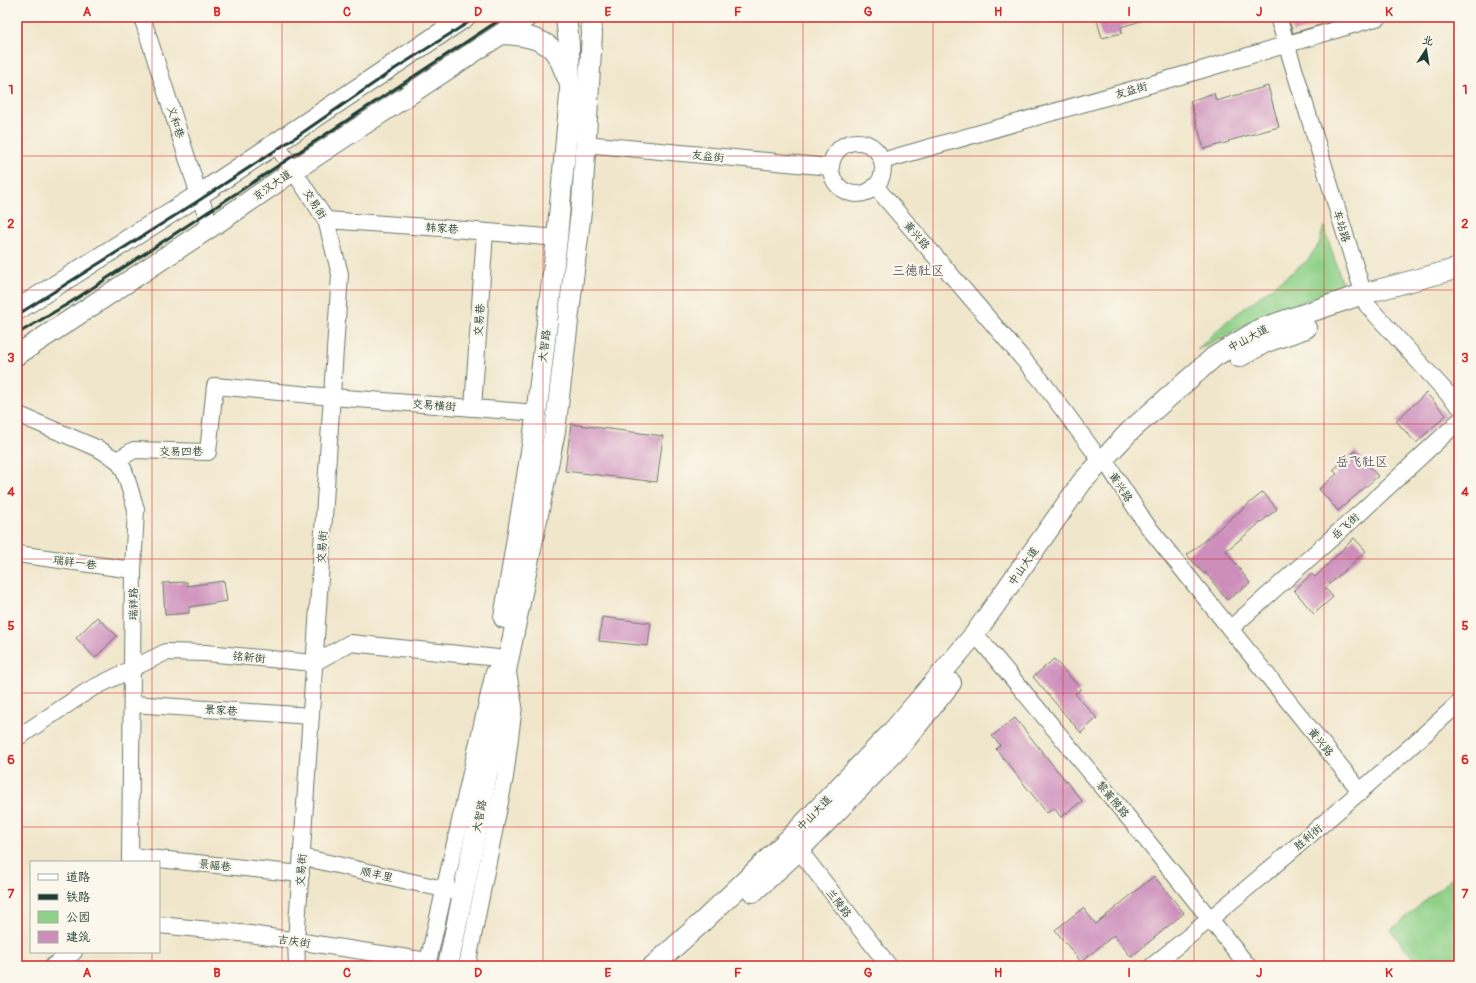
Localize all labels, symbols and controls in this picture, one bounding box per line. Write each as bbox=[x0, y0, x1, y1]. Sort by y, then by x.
text: A bbox=[83, 4, 92, 20]
text: B bbox=[213, 4, 221, 20]
text: C bbox=[343, 4, 351, 20]
text: D bbox=[474, 4, 482, 20]
text: E bbox=[605, 4, 612, 20]
text: F bbox=[734, 4, 742, 20]
text: G bbox=[864, 4, 873, 20]
text: H bbox=[994, 4, 1002, 20]
text: I bbox=[1127, 4, 1131, 20]
text: J bbox=[1256, 4, 1262, 20]
text: K bbox=[1385, 4, 1393, 20]
north arrow bbox=[1406, 30, 1446, 70]
text: 北 bbox=[1421, 33, 1435, 48]
street label: 友益街 bbox=[1113, 79, 1150, 101]
text: 1 bbox=[8, 82, 14, 98]
text: 1 bbox=[1462, 82, 1468, 98]
street label: 义和巷 bbox=[164, 104, 187, 140]
street label: 友益街 bbox=[691, 148, 726, 165]
street label: 京汉大道 bbox=[251, 167, 294, 203]
street label: 交易街 bbox=[300, 187, 330, 222]
street label: 车站路 bbox=[1330, 208, 1353, 244]
text: 2 bbox=[7, 216, 15, 232]
text: 2 bbox=[1461, 216, 1469, 232]
street label: 黄兴路 bbox=[901, 219, 932, 252]
street label: 韩家巷 bbox=[425, 221, 459, 236]
district label: 三德社区 bbox=[892, 263, 944, 279]
street label: 交易巷 bbox=[472, 303, 487, 337]
street label: 中山大道 bbox=[1226, 322, 1271, 355]
street label: 大智路 bbox=[536, 329, 553, 363]
text: 3 bbox=[7, 350, 15, 366]
text: 3 bbox=[1461, 350, 1469, 366]
street label: 交易横街 bbox=[412, 397, 457, 414]
street label: 交易四巷 bbox=[159, 445, 203, 458]
district label: 岳飞社区 bbox=[1336, 454, 1388, 470]
street label: 黄兴路 bbox=[1106, 470, 1135, 505]
text: 4 bbox=[7, 484, 15, 500]
text: 4 bbox=[1461, 484, 1469, 500]
street label: 岳飞街 bbox=[1329, 510, 1363, 542]
street label: 交易街 bbox=[315, 529, 330, 564]
street label: 中山大道 bbox=[1005, 545, 1041, 588]
street label: 瑞祥一巷 bbox=[52, 553, 98, 572]
street label: 瑞祥路 bbox=[127, 587, 140, 621]
text: 5 bbox=[7, 618, 15, 634]
text: 5 bbox=[1461, 618, 1469, 634]
street label: 铭新街 bbox=[232, 650, 267, 665]
street label: 景家巷 bbox=[204, 703, 238, 718]
street label: 黄兴路 bbox=[1305, 725, 1336, 759]
text: 6 bbox=[7, 752, 15, 768]
text: 6 bbox=[1461, 752, 1469, 768]
street label: 黎黄陂路 bbox=[1093, 778, 1132, 820]
street label: 中山大道 bbox=[794, 793, 834, 834]
street label: 大智路 bbox=[470, 799, 489, 834]
street label: 胜利街 bbox=[1292, 821, 1326, 853]
street label: 交易街 bbox=[294, 852, 309, 887]
street label: 景福巷 bbox=[198, 857, 232, 874]
legend bbox=[30, 861, 160, 953]
street label: 顺丰里 bbox=[359, 864, 394, 885]
text: 道路 bbox=[66, 870, 90, 885]
text: 7 bbox=[8, 886, 15, 902]
street label: 兰陵路 bbox=[823, 886, 854, 920]
text: 7 bbox=[1462, 886, 1469, 902]
text: 铁路 bbox=[66, 890, 90, 905]
text: 公园 bbox=[66, 910, 90, 925]
text: 建筑 bbox=[66, 930, 90, 945]
street label: 吉庆街 bbox=[277, 933, 312, 950]
text: A bbox=[83, 965, 92, 981]
text: B bbox=[213, 965, 221, 981]
text: C bbox=[343, 965, 351, 981]
text: D bbox=[474, 965, 482, 981]
text: E bbox=[605, 965, 612, 981]
text: F bbox=[734, 965, 742, 981]
text: G bbox=[864, 965, 873, 981]
text: H bbox=[994, 965, 1002, 981]
text: I bbox=[1127, 965, 1131, 981]
text: J bbox=[1256, 965, 1262, 981]
text: K bbox=[1385, 965, 1393, 981]

